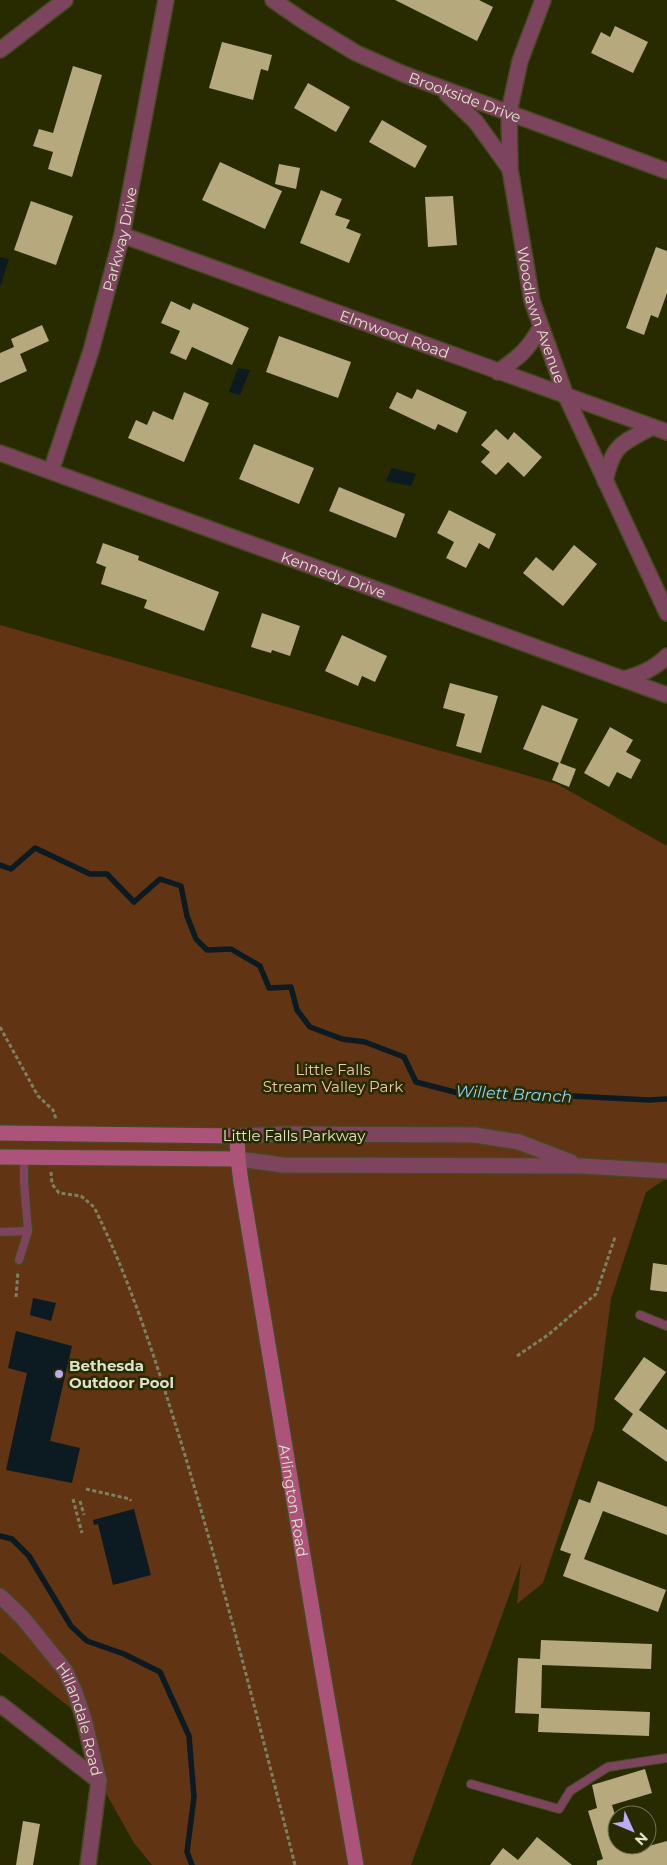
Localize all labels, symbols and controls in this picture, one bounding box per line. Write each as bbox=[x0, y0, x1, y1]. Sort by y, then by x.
street label: Brookside Drive bbox=[406, 67, 524, 126]
street label: Parkway Drive bbox=[98, 185, 140, 293]
street label: Woodlawn Avenue bbox=[514, 245, 570, 386]
street label: Elmwood Road bbox=[337, 305, 452, 362]
street label: Kennedy Drive bbox=[279, 546, 389, 602]
park label: Little Falls Stream Valley Park bbox=[263, 1060, 403, 1096]
water label: Willett Branch bbox=[455, 1081, 573, 1107]
street label: Little Falls Parkway bbox=[223, 1126, 366, 1145]
place label: Bethesda Outdoor Pool bbox=[69, 1356, 174, 1392]
marker: Bethesda Outdoor Pool bbox=[53, 1368, 65, 1380]
street label: Arlington Road bbox=[275, 1443, 313, 1558]
street label: Hillandale Road bbox=[53, 1658, 107, 1778]
north arrow bbox=[607, 1805, 657, 1855]
text: N bbox=[631, 1829, 652, 1849]

